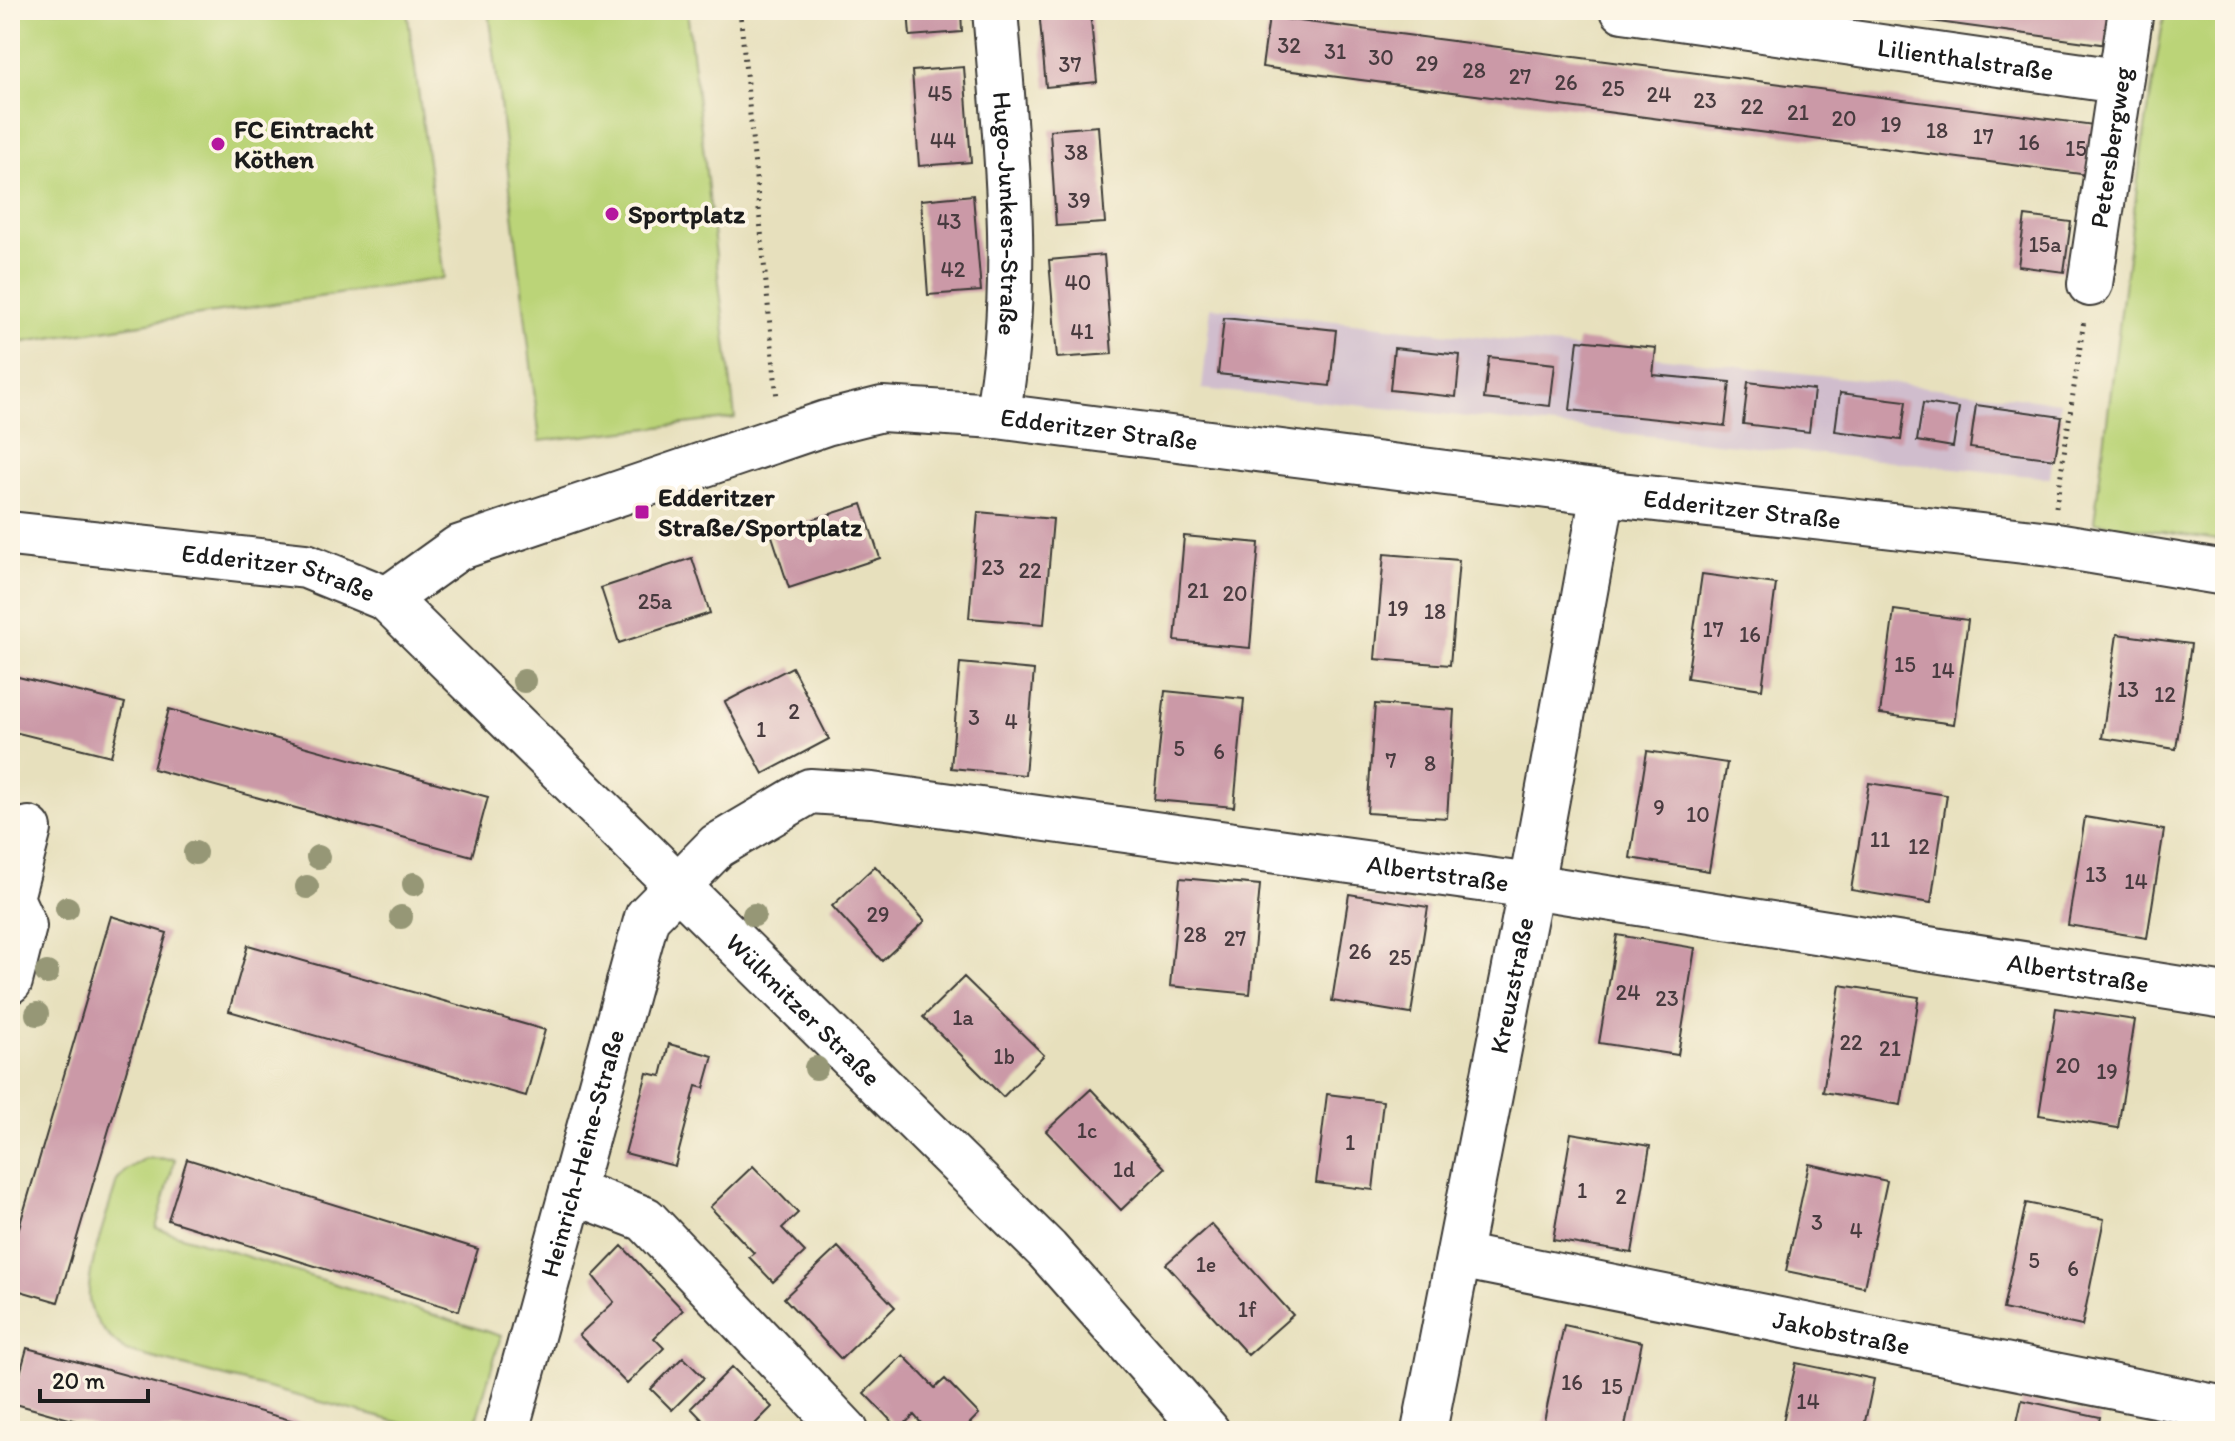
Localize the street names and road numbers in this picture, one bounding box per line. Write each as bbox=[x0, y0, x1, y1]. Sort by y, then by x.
street label: Lilienthalstraße bbox=[1875, 31, 2056, 88]
street label: Petersbergweg bbox=[2083, 64, 2138, 230]
street label: Hugo-Junkers-Straße bbox=[986, 90, 1026, 337]
street label: Edderitzer Straße bbox=[999, 401, 1200, 457]
street label: Edderitzer Straße bbox=[1642, 482, 1843, 536]
street label: Edderitzer Straße bbox=[180, 537, 380, 609]
street label: Albertstraße bbox=[1365, 847, 1511, 899]
street label: Kreuzstraße bbox=[1482, 915, 1540, 1056]
street label: Wülknitzer Straße bbox=[719, 926, 888, 1093]
street label: Albertstraße bbox=[2005, 946, 2151, 1000]
street label: Heinrich-Heine-Straße bbox=[533, 1026, 631, 1281]
street label: Jakobstraße bbox=[1770, 1303, 1913, 1362]

